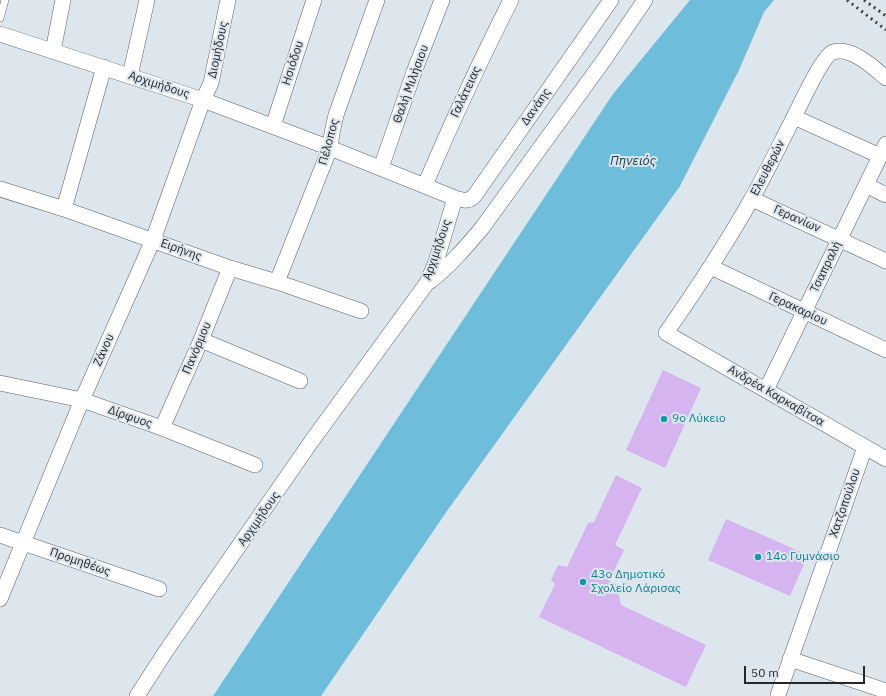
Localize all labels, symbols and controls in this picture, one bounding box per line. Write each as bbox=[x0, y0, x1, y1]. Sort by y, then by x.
street label: Διομήδους bbox=[205, 20, 231, 80]
street label: Ησιόδου bbox=[279, 39, 307, 87]
street label: Θαλή Μιλήσιου bbox=[390, 43, 432, 125]
street label: Γαλάτειας bbox=[448, 64, 484, 120]
street label: Αρχιμήδους bbox=[127, 68, 191, 102]
street label: Δανάης bbox=[518, 86, 554, 128]
street label: Πέλοπος bbox=[316, 117, 342, 167]
street label: Ελευθερών bbox=[748, 138, 788, 198]
water label: Πηνειός bbox=[610, 153, 656, 169]
street label: Γερανίων bbox=[771, 202, 823, 236]
street label: Αρχιμήδους bbox=[420, 218, 454, 282]
street label: Ειρήνης bbox=[158, 236, 204, 264]
street label: Τσαπραλή bbox=[807, 239, 845, 295]
street label: Γερακαρίου bbox=[766, 289, 830, 329]
street label: Πανόρμου bbox=[179, 319, 215, 377]
street label: Ζάνου bbox=[90, 331, 118, 369]
street label: Ανδρέα Καρκαβίτσα bbox=[725, 362, 827, 430]
street label: Δίρφυος bbox=[106, 403, 154, 431]
place label: 9ο Λύκειο bbox=[672, 412, 726, 426]
marker: 9ο Λύκειο bbox=[659, 414, 669, 424]
street label: Χατζοπούλου bbox=[826, 467, 864, 539]
street label: Αρχιμήδους bbox=[235, 489, 283, 549]
street label: Προμηθέως bbox=[48, 545, 112, 579]
place label: 14ο Γυμνάσιο bbox=[766, 550, 840, 564]
marker: 14ο Γυμνάσιο bbox=[753, 552, 763, 562]
place label: 43ο Δημοτικό Σχολείο Λάρισας bbox=[591, 568, 681, 596]
marker: 43ο Δημοτικό Σχολείο Λάρισας bbox=[578, 577, 588, 587]
scale bar bbox=[746, 658, 867, 684]
text: 50 m bbox=[751, 665, 779, 680]

